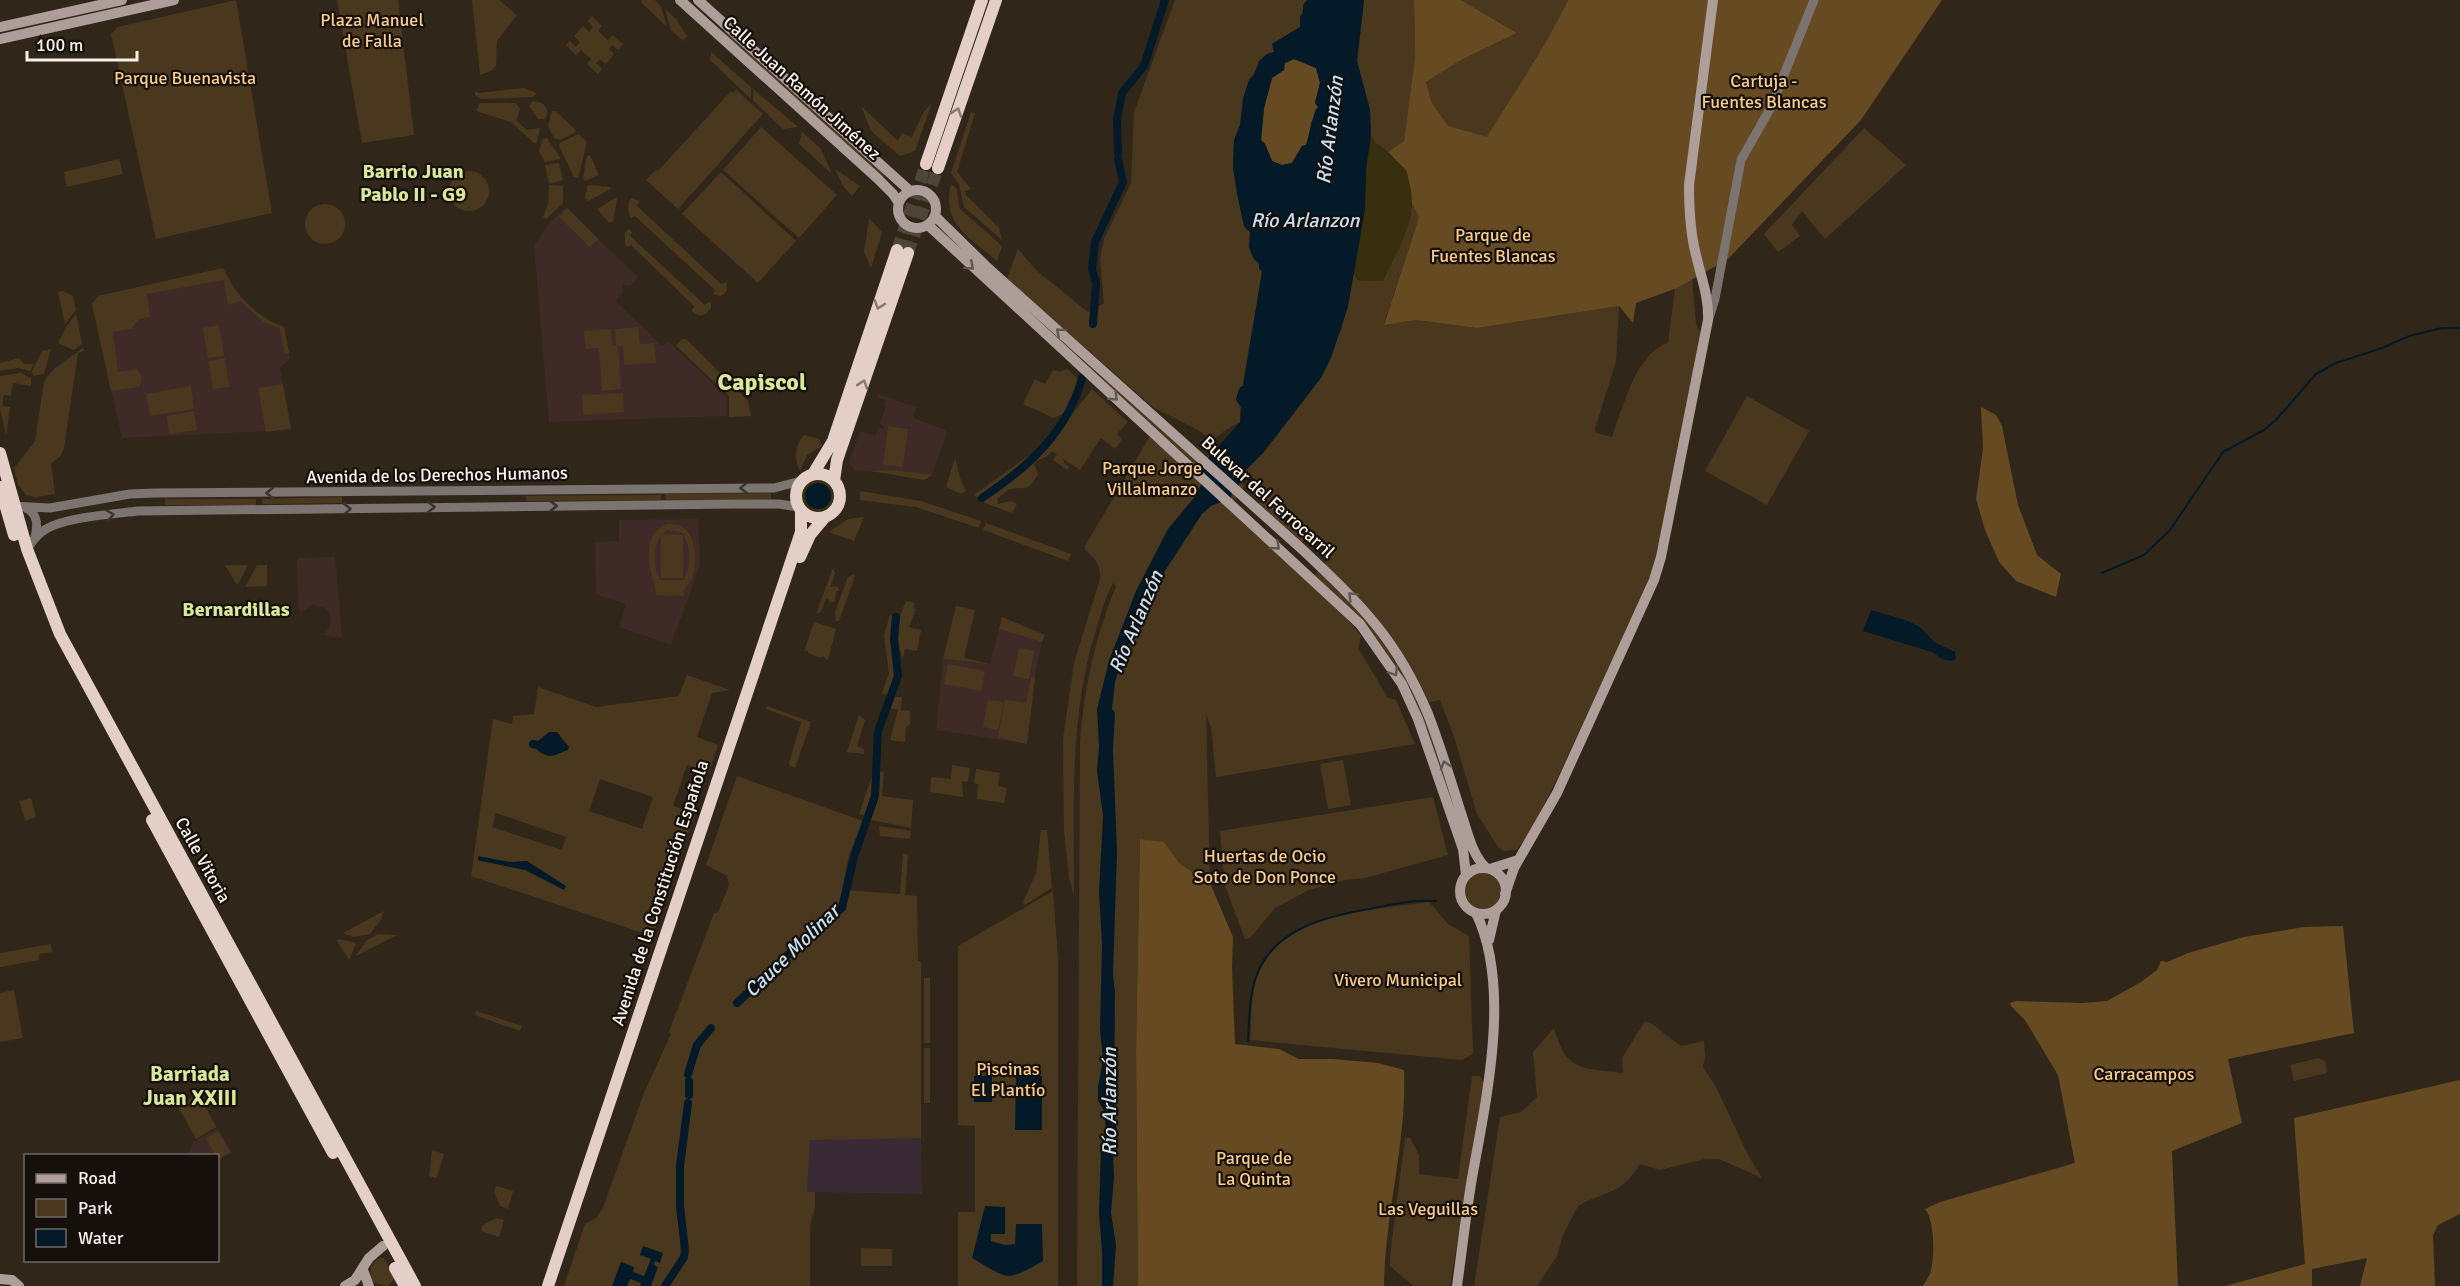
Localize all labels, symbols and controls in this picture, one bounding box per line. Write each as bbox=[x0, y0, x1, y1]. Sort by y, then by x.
park label: Plaza Manuel de Falla bbox=[320, 9, 424, 52]
street label: Calle Juan Ramón Jiménez bbox=[719, 11, 885, 165]
scale bar bbox=[27, 24, 136, 62]
text: 100 m bbox=[36, 34, 83, 56]
park label: Parque Buenavista bbox=[114, 67, 256, 89]
park label: Cartuja - Fuentes Blancas bbox=[1701, 70, 1827, 113]
water label: Río Arlanzón bbox=[1311, 73, 1349, 185]
one-way arrow bbox=[950, 107, 963, 118]
district label: Barrio Juan Pablo II - G9 bbox=[360, 159, 466, 207]
water label: Río Arlanzon bbox=[1251, 208, 1360, 233]
park label: Parque de Fuentes Blancas bbox=[1430, 224, 1556, 267]
one-way arrow bbox=[963, 258, 974, 269]
one-way arrow bbox=[873, 299, 886, 310]
one-way arrow bbox=[1056, 328, 1067, 339]
district label: Capiscol bbox=[718, 367, 807, 397]
one-way arrow bbox=[856, 379, 869, 390]
one-way arrow bbox=[1108, 390, 1118, 401]
street label: Bulevar del Ferrocarril bbox=[1197, 431, 1339, 563]
park label: Parque Jorge Villalmanzo bbox=[1102, 457, 1202, 500]
street label: Avenida de los Derechos Humanos bbox=[306, 462, 568, 488]
one-way arrow bbox=[739, 482, 748, 494]
one-way arrow bbox=[265, 487, 274, 499]
one-way arrow bbox=[549, 500, 558, 512]
one-way arrow bbox=[426, 501, 435, 513]
one-way arrow bbox=[342, 503, 351, 515]
one-way arrow bbox=[106, 509, 115, 521]
one-way arrow bbox=[1269, 539, 1280, 550]
water label: Río Arlanzón bbox=[1103, 566, 1169, 677]
one-way arrow bbox=[1348, 593, 1359, 604]
district label: Bernardillas bbox=[182, 597, 290, 622]
one-way arrow bbox=[1387, 666, 1399, 676]
street label: Avenida de la Constitución Española bbox=[607, 757, 713, 1029]
one-way arrow bbox=[1440, 760, 1453, 771]
street label: Calle Vitoria bbox=[170, 813, 236, 907]
park label: Huertas de Ocio Soto de Don Ponce bbox=[1194, 845, 1336, 888]
water label: Cauce Molinar bbox=[739, 898, 847, 1003]
park label: Vivero Municipal bbox=[1334, 969, 1462, 991]
water label: Río Arlanzón bbox=[1097, 1047, 1122, 1156]
park label: Piscinas El Plantío bbox=[971, 1058, 1045, 1101]
district label: Barriada Juan XXIII bbox=[143, 1061, 237, 1111]
park label: Carracampos bbox=[2094, 1063, 2195, 1085]
park label: Parque de La Quinta bbox=[1216, 1147, 1292, 1190]
legend bbox=[24, 1154, 219, 1262]
text: Road bbox=[78, 1167, 117, 1189]
text: Park bbox=[78, 1197, 113, 1219]
park label: Las Veguillas bbox=[1378, 1198, 1478, 1220]
text: Water bbox=[78, 1227, 124, 1249]

